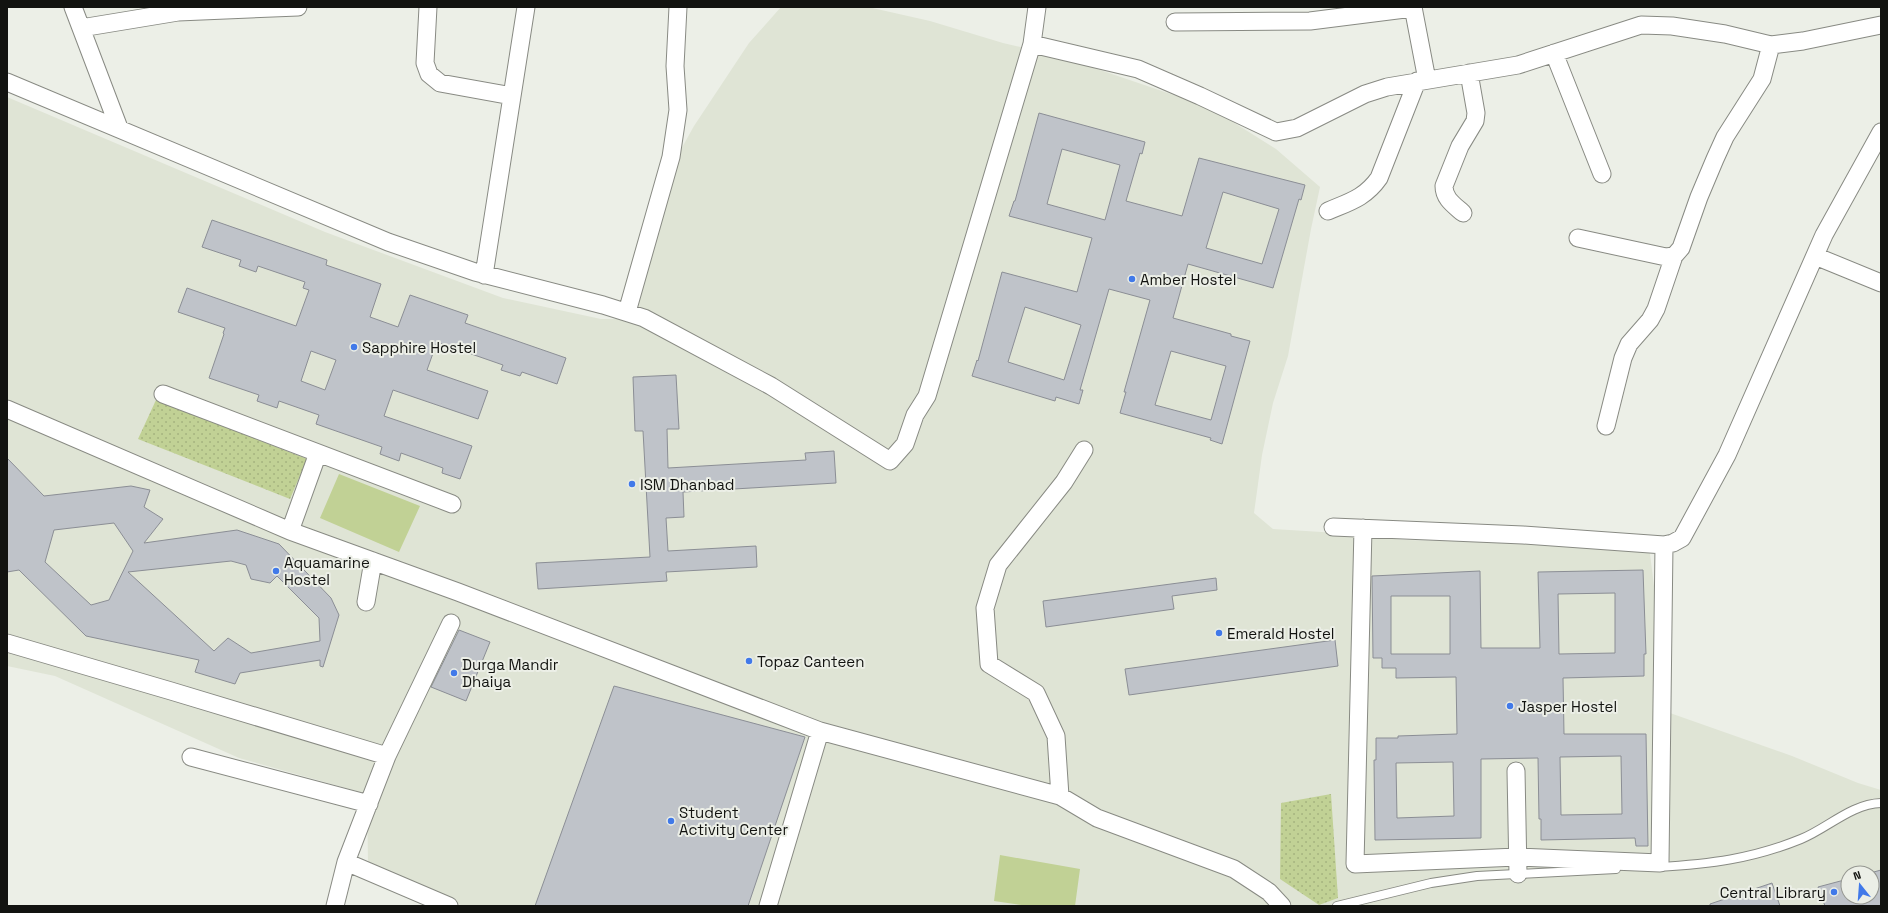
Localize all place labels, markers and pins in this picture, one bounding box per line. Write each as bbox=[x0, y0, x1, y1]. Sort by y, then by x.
place label: Amber Hostel bbox=[1140, 270, 1236, 289]
marker: Amber Hostel bbox=[1127, 274, 1137, 284]
place label: Sapphire Hostel bbox=[362, 338, 476, 357]
marker: Sapphire Hostel bbox=[349, 342, 359, 352]
place label: ISM Dhanbad bbox=[640, 475, 734, 494]
marker: ISM Dhanbad bbox=[627, 479, 637, 489]
place label: Aquamarine Hostel bbox=[284, 553, 370, 589]
marker: Aquamarine Hostel bbox=[271, 566, 281, 576]
place label: Emerald Hostel bbox=[1227, 624, 1334, 643]
marker: Emerald Hostel bbox=[1214, 628, 1224, 638]
place label: Topaz Canteen bbox=[757, 652, 864, 671]
place label: Durga Mandir Dhaiya bbox=[462, 655, 559, 691]
marker: Topaz Canteen bbox=[744, 656, 754, 666]
marker: Durga Mandir Dhaiya bbox=[449, 668, 459, 678]
place label: Jasper Hostel bbox=[1518, 697, 1617, 716]
marker: Jasper Hostel bbox=[1505, 701, 1515, 711]
place label: Student Activity Center bbox=[679, 803, 788, 839]
marker: Student Activity Center bbox=[666, 816, 676, 826]
place label: Central Library bbox=[1720, 883, 1826, 902]
marker: Central Library bbox=[1829, 887, 1839, 897]

